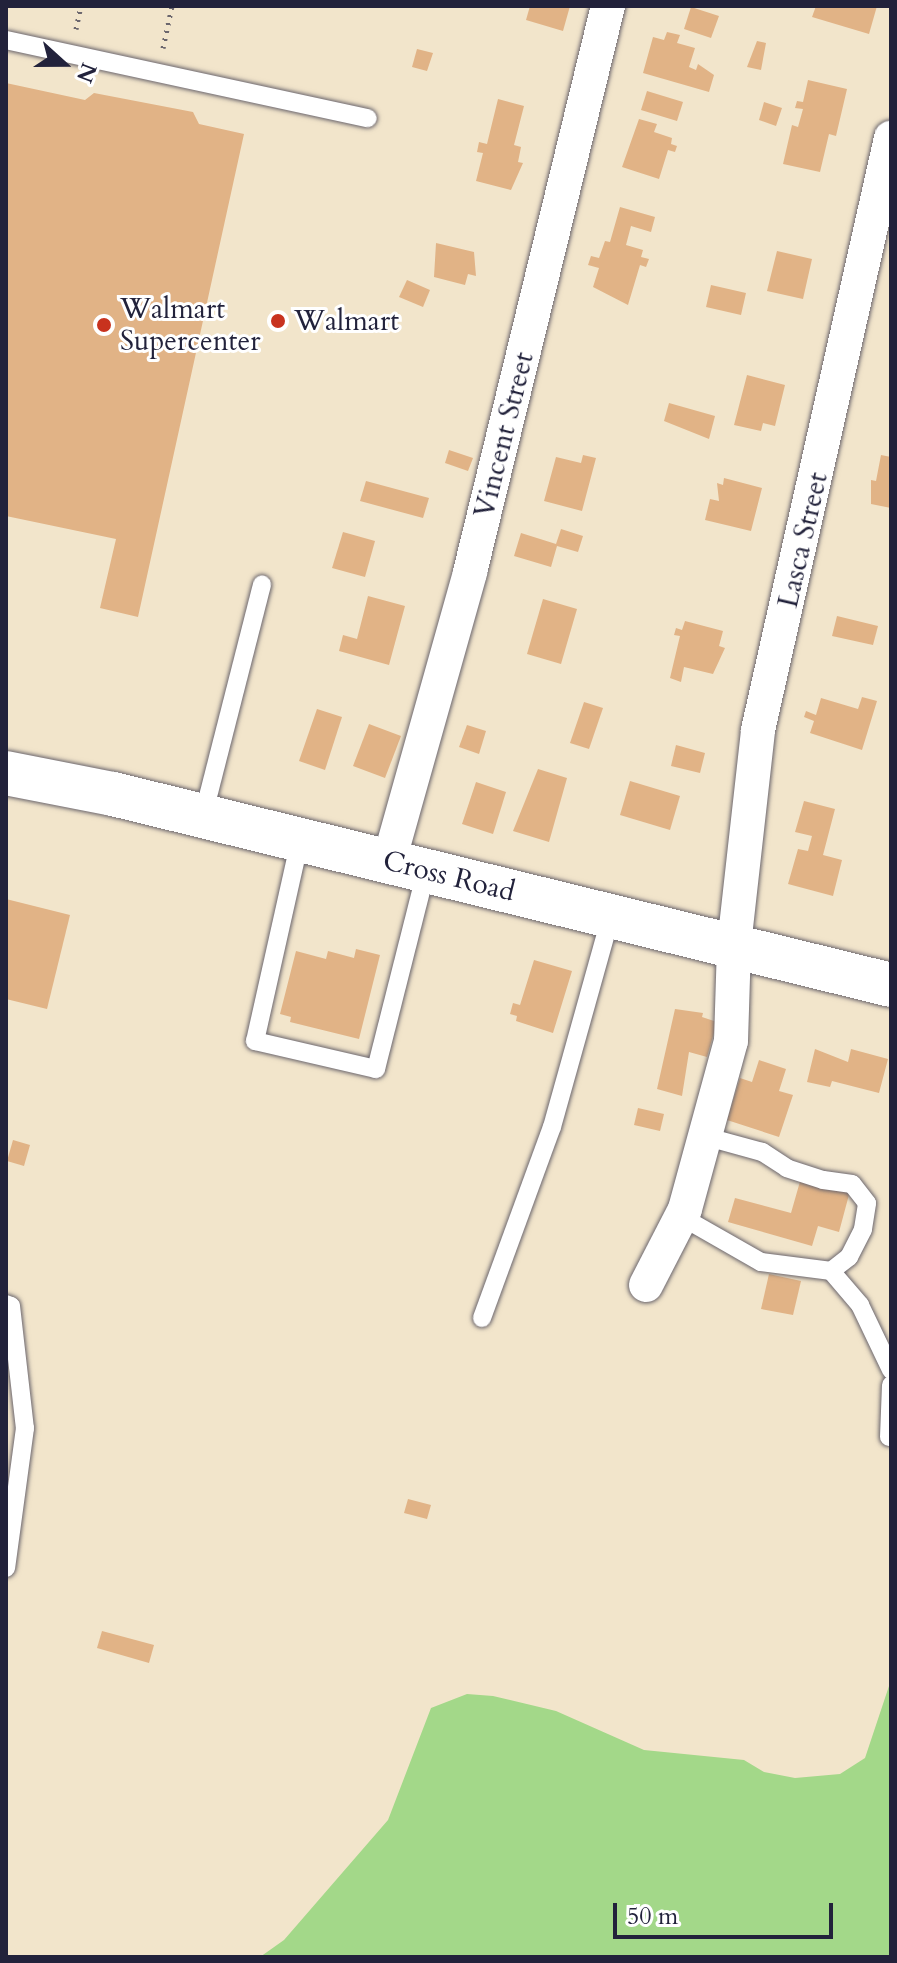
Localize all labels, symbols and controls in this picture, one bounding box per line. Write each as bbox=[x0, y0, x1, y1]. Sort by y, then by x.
north arrow bbox=[24, 24, 104, 104]
text: N bbox=[69, 58, 104, 87]
place label: Walmart Supercenter bbox=[120, 292, 260, 358]
place label: Walmart bbox=[294, 304, 399, 338]
marker: Walmart bbox=[269, 312, 287, 330]
marker: Walmart Supercenter bbox=[95, 316, 113, 334]
street label: Vincent Street bbox=[467, 349, 541, 521]
street label: Lasca Street bbox=[771, 469, 835, 611]
street label: Cross Road bbox=[380, 843, 518, 909]
scale bar bbox=[617, 1887, 837, 1937]
text: 50 m bbox=[627, 1900, 678, 1933]

